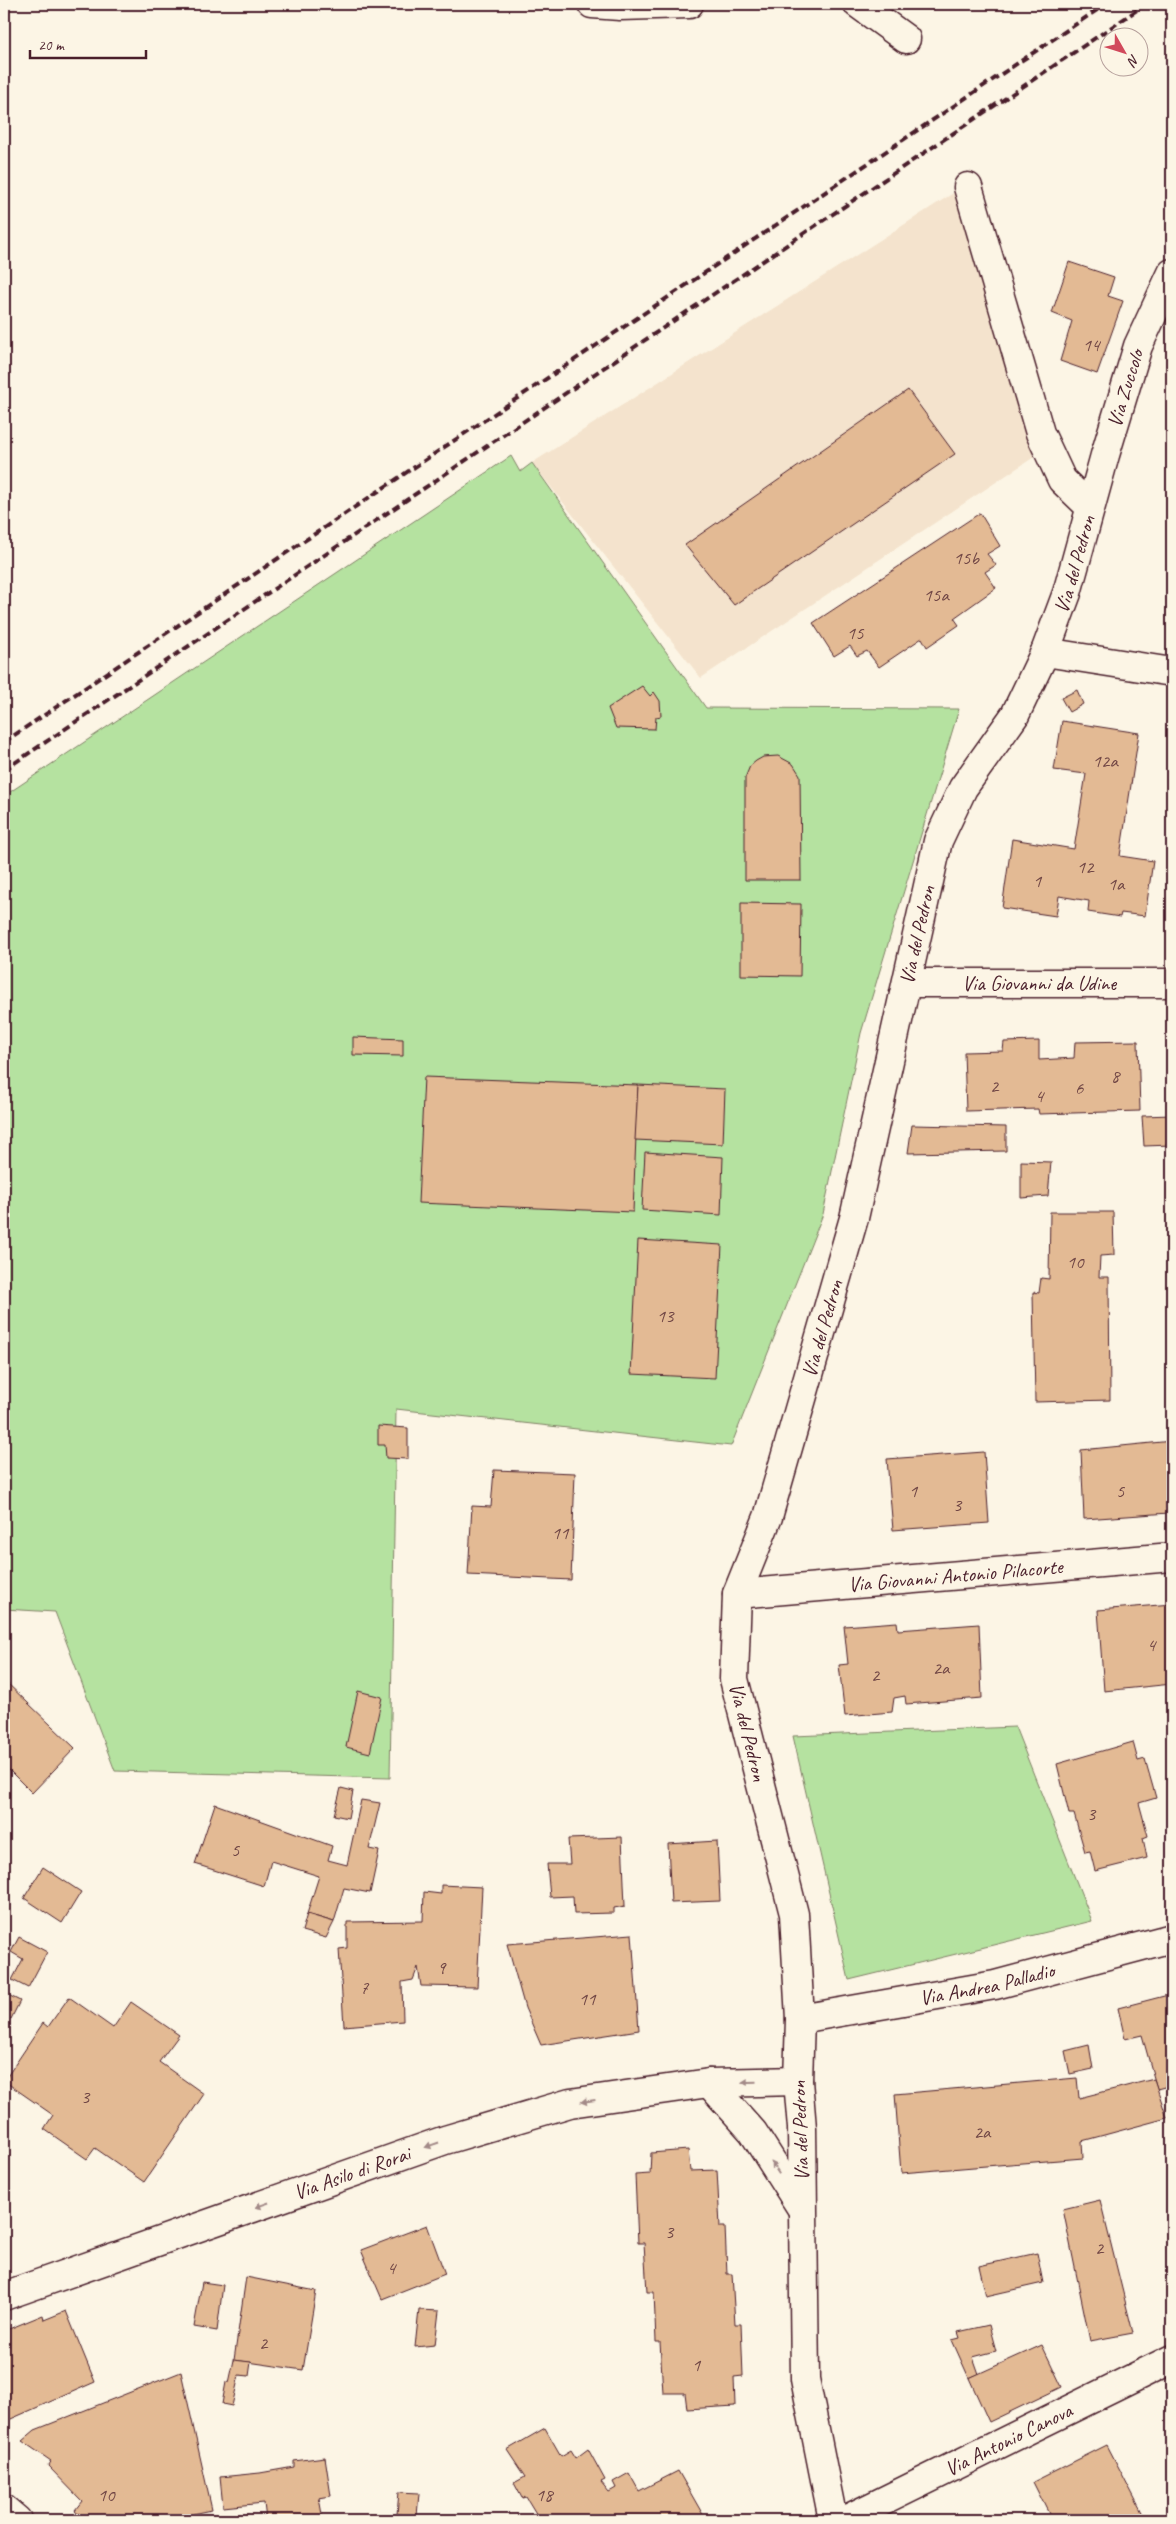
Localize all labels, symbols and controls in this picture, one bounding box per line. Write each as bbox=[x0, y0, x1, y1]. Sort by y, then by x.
scale bar bbox=[30, 28, 146, 60]
north arrow bbox=[1098, 28, 1148, 78]
text: 20 m bbox=[38, 36, 65, 55]
text: N bbox=[1123, 51, 1143, 70]
house number: 14 bbox=[1082, 333, 1102, 357]
street label: Via Zuccolo bbox=[1101, 344, 1150, 430]
street label: Via del Pedron bbox=[1048, 512, 1101, 617]
house number: 15b bbox=[953, 546, 980, 570]
house number: 15a bbox=[923, 583, 950, 607]
house number: 15 bbox=[846, 621, 865, 645]
house number: 12a bbox=[1092, 749, 1119, 773]
house number: 12 bbox=[1076, 855, 1095, 879]
house number: 1 bbox=[1033, 869, 1043, 893]
house number: 1a bbox=[1108, 872, 1126, 896]
street label: Via del Pedron bbox=[893, 882, 941, 987]
street label: Via Giovanni da Udine bbox=[962, 970, 1117, 996]
house number: 8 bbox=[1111, 1064, 1122, 1088]
house number: 2 bbox=[990, 1074, 1000, 1098]
house number: 6 bbox=[1075, 1076, 1085, 1100]
house number: 4 bbox=[1035, 1084, 1046, 1108]
house number: 10 bbox=[1066, 1250, 1085, 1274]
street label: Via del Pedron bbox=[796, 1276, 849, 1380]
house number: 13 bbox=[656, 1304, 675, 1328]
house number: 1 bbox=[909, 1479, 919, 1503]
house number: 5 bbox=[1116, 1479, 1126, 1503]
house number: 3 bbox=[953, 1493, 963, 1517]
house number: 11 bbox=[551, 1521, 570, 1545]
street label: Via Giovanni Antonio Pilacorte bbox=[847, 1553, 1066, 1598]
house number: 4 bbox=[1147, 1633, 1158, 1657]
house number: 2a bbox=[933, 1656, 951, 1680]
house number: 2 bbox=[871, 1663, 881, 1687]
street label: Via del Pedron bbox=[723, 1680, 773, 1784]
house number: 3 bbox=[1087, 1802, 1097, 1826]
house number: 5 bbox=[231, 1838, 241, 1862]
house number: 9 bbox=[437, 1956, 447, 1980]
street label: Via Andrea Palladio bbox=[917, 1956, 1059, 2011]
house number: 7 bbox=[360, 1976, 370, 2000]
house number: 11 bbox=[578, 1987, 597, 2011]
one-way arrow bbox=[741, 2078, 757, 2086]
street label: Via del Pedron bbox=[785, 2080, 815, 2182]
house number: 3 bbox=[81, 2085, 91, 2109]
one-way arrow bbox=[580, 2097, 596, 2105]
house number: 2a bbox=[974, 2120, 992, 2144]
street label: Via Asilo di Rorai bbox=[290, 2139, 416, 2205]
one-way arrow bbox=[424, 2141, 439, 2149]
one-way arrow bbox=[771, 2161, 780, 2174]
one-way arrow bbox=[255, 2202, 270, 2209]
house number: 3 bbox=[665, 2220, 675, 2244]
house number: 2 bbox=[1095, 2236, 1105, 2260]
house number: 4 bbox=[387, 2256, 398, 2280]
house number: 2 bbox=[259, 2331, 269, 2355]
house number: 1 bbox=[692, 2353, 702, 2377]
street label: Via Antonio Canova bbox=[940, 2397, 1078, 2482]
house number: 10 bbox=[97, 2483, 116, 2507]
house number: 18 bbox=[535, 2483, 555, 2507]

